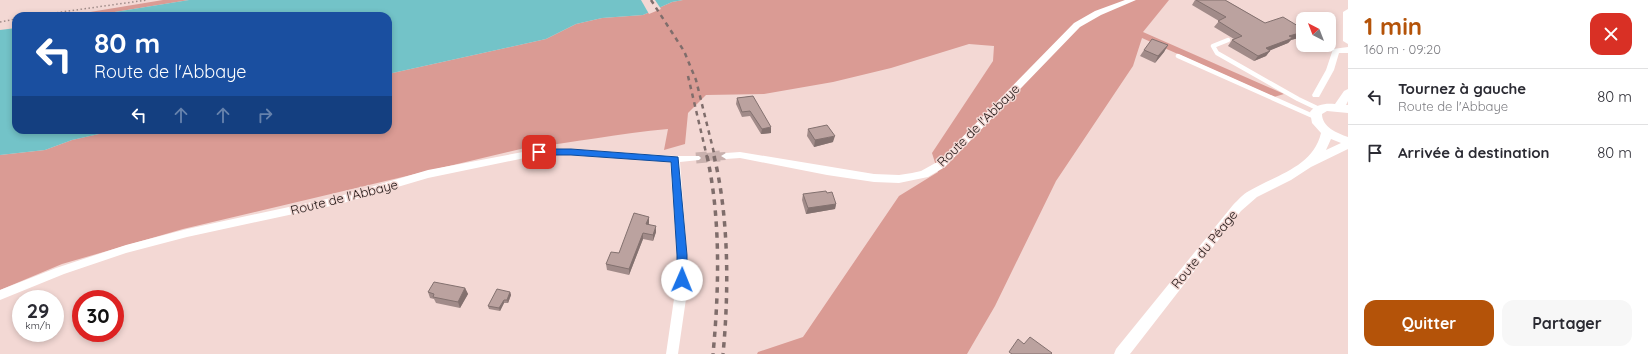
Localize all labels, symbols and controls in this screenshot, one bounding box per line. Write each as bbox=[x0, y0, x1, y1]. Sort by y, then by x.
text: 1 min bbox=[1364, 11, 1422, 41]
north arrow bbox=[1296, 12, 1336, 52]
map controls bbox=[1296, 12, 1336, 52]
button: close bbox=[1590, 13, 1632, 55]
text: 80 m bbox=[94, 25, 160, 60]
icon: left bbox=[28, 28, 80, 80]
text: 160 m · 09:20 bbox=[1364, 41, 1441, 57]
text: Route de l'Abbaye bbox=[94, 60, 246, 83]
text: Tournez à gauche bbox=[1398, 79, 1526, 98]
street label: Route de l'Abbaye bbox=[933, 80, 1023, 170]
icon: left bbox=[1364, 86, 1386, 108]
text: 80 m bbox=[1597, 87, 1632, 106]
text: Route de l'Abbaye bbox=[1398, 98, 1508, 114]
icon: left bbox=[128, 104, 150, 126]
icon: ahead bbox=[170, 104, 192, 126]
icon: ahead bbox=[212, 104, 234, 126]
icon: right bbox=[254, 104, 276, 126]
pin bbox=[522, 135, 556, 169]
icon: arrive bbox=[528, 141, 550, 163]
icon: arrive bbox=[1364, 142, 1386, 164]
text: Arrivée à destination bbox=[1398, 143, 1550, 162]
text: 80 m bbox=[1597, 143, 1632, 162]
street label: Route de l'Abbaye bbox=[289, 176, 399, 218]
street label: Route du Péage bbox=[1167, 207, 1241, 291]
position arrow bbox=[661, 259, 703, 301]
speed limit sign: 30 bbox=[72, 290, 124, 342]
text: 29 bbox=[27, 298, 49, 323]
button: Quitter bbox=[1364, 300, 1494, 346]
button: Partager bbox=[1502, 300, 1632, 346]
text: km/h bbox=[25, 319, 51, 332]

